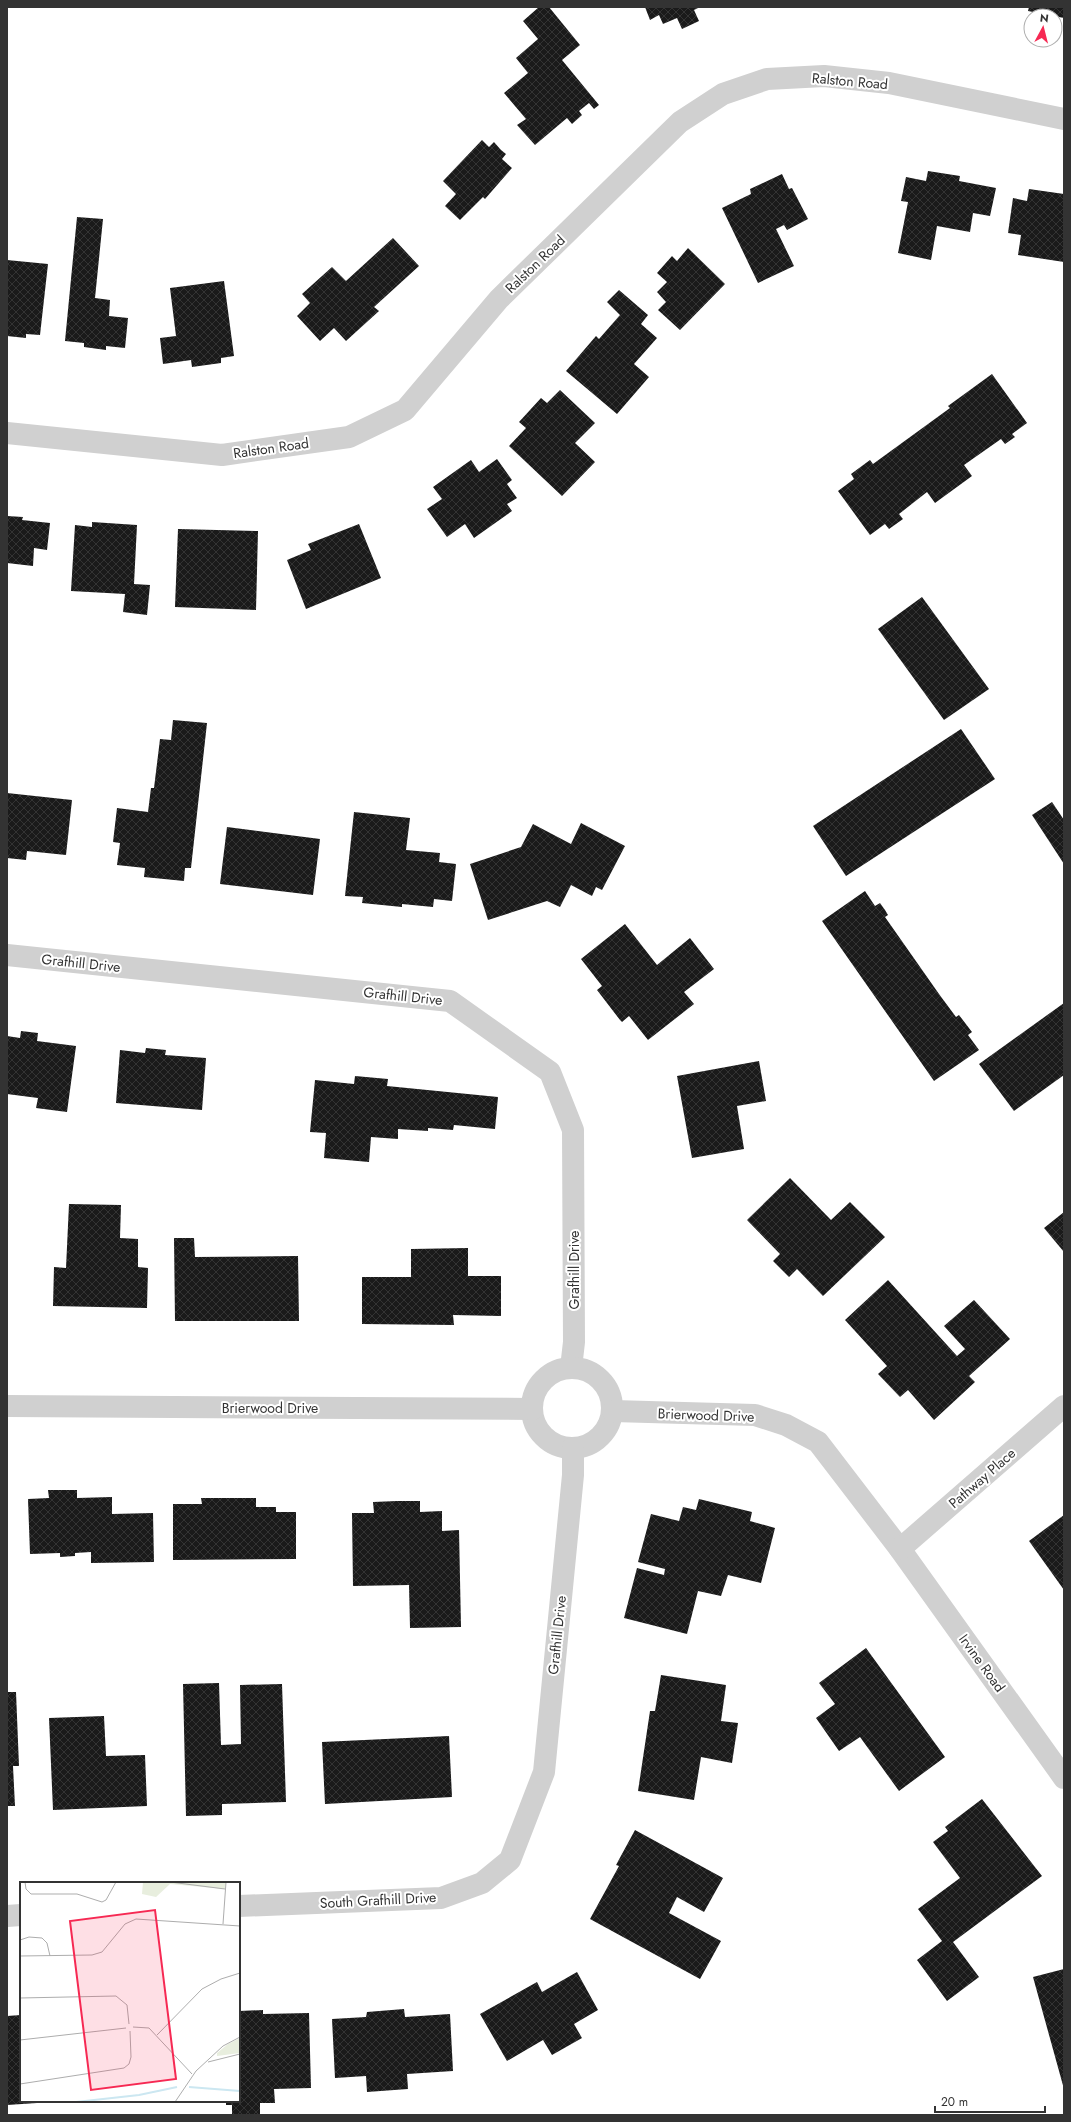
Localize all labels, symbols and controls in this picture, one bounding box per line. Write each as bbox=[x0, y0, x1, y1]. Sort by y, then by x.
north arrow bbox=[1023, 8, 1063, 48]
text: N bbox=[1039, 10, 1050, 27]
street label: Ralston Road bbox=[811, 68, 889, 94]
street label: Ralston Road bbox=[501, 230, 569, 298]
street label: Ralston Road bbox=[232, 433, 310, 463]
street label: Grafhill Drive bbox=[41, 949, 121, 977]
street label: Grafhill Drive bbox=[363, 982, 443, 1010]
street label: Grafhill Drive bbox=[564, 1230, 584, 1310]
street label: Brierwood Drive bbox=[222, 1398, 318, 1418]
street label: Brierwood Drive bbox=[657, 1403, 755, 1427]
street label: Pathway Place bbox=[944, 1443, 1020, 1513]
street label: Grafhill Drive bbox=[543, 1595, 571, 1675]
street label: Irvine Road bbox=[954, 1630, 1010, 1696]
inset map bbox=[20, 1882, 240, 2102]
street label: South Grafhill Drive bbox=[319, 1887, 437, 1913]
scale bar bbox=[935, 2088, 1045, 2114]
text: 20 m bbox=[941, 2093, 968, 2111]

